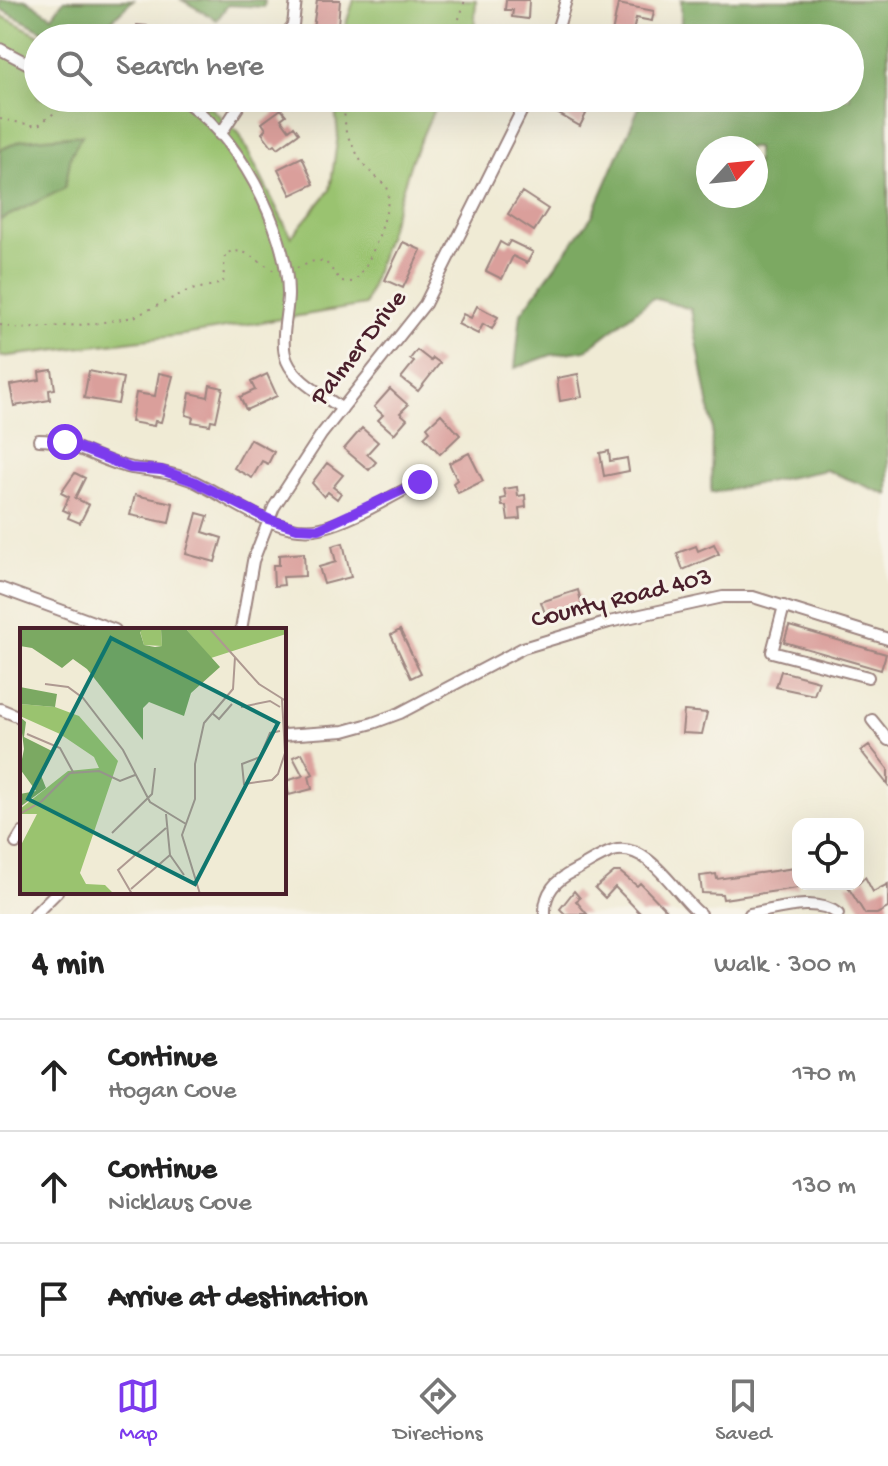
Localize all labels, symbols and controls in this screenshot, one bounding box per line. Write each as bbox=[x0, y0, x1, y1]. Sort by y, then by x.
search box bbox=[24, 24, 864, 112]
icon: search bbox=[52, 46, 96, 90]
text: Search here bbox=[116, 51, 264, 86]
north arrow bbox=[696, 136, 768, 208]
street label: Palmer Drive bbox=[305, 284, 415, 414]
route start bbox=[47, 424, 83, 460]
route end bbox=[402, 464, 438, 500]
street label: County Road 403 bbox=[528, 563, 716, 637]
inset map bbox=[20, 628, 286, 894]
map controls bbox=[792, 818, 864, 890]
button: locate bbox=[792, 818, 864, 890]
text: 4 min bbox=[32, 946, 104, 986]
text: Walk · 300 m bbox=[714, 951, 856, 982]
text: Continue bbox=[108, 1042, 217, 1077]
icon: ahead bbox=[32, 1053, 76, 1097]
text: 170 m bbox=[793, 1060, 856, 1091]
text: Hogan Cove bbox=[108, 1077, 237, 1108]
text: Continue bbox=[108, 1154, 217, 1189]
icon: ahead bbox=[32, 1165, 76, 1209]
text: 130 m bbox=[793, 1172, 856, 1203]
text: Nicklaus Cove bbox=[108, 1189, 252, 1220]
icon: arrive bbox=[32, 1277, 76, 1321]
text: Arrive at destination bbox=[108, 1282, 368, 1317]
tab: Map bbox=[116, 1374, 160, 1448]
tab: Directions bbox=[393, 1374, 483, 1448]
tab: Saved bbox=[715, 1374, 772, 1448]

